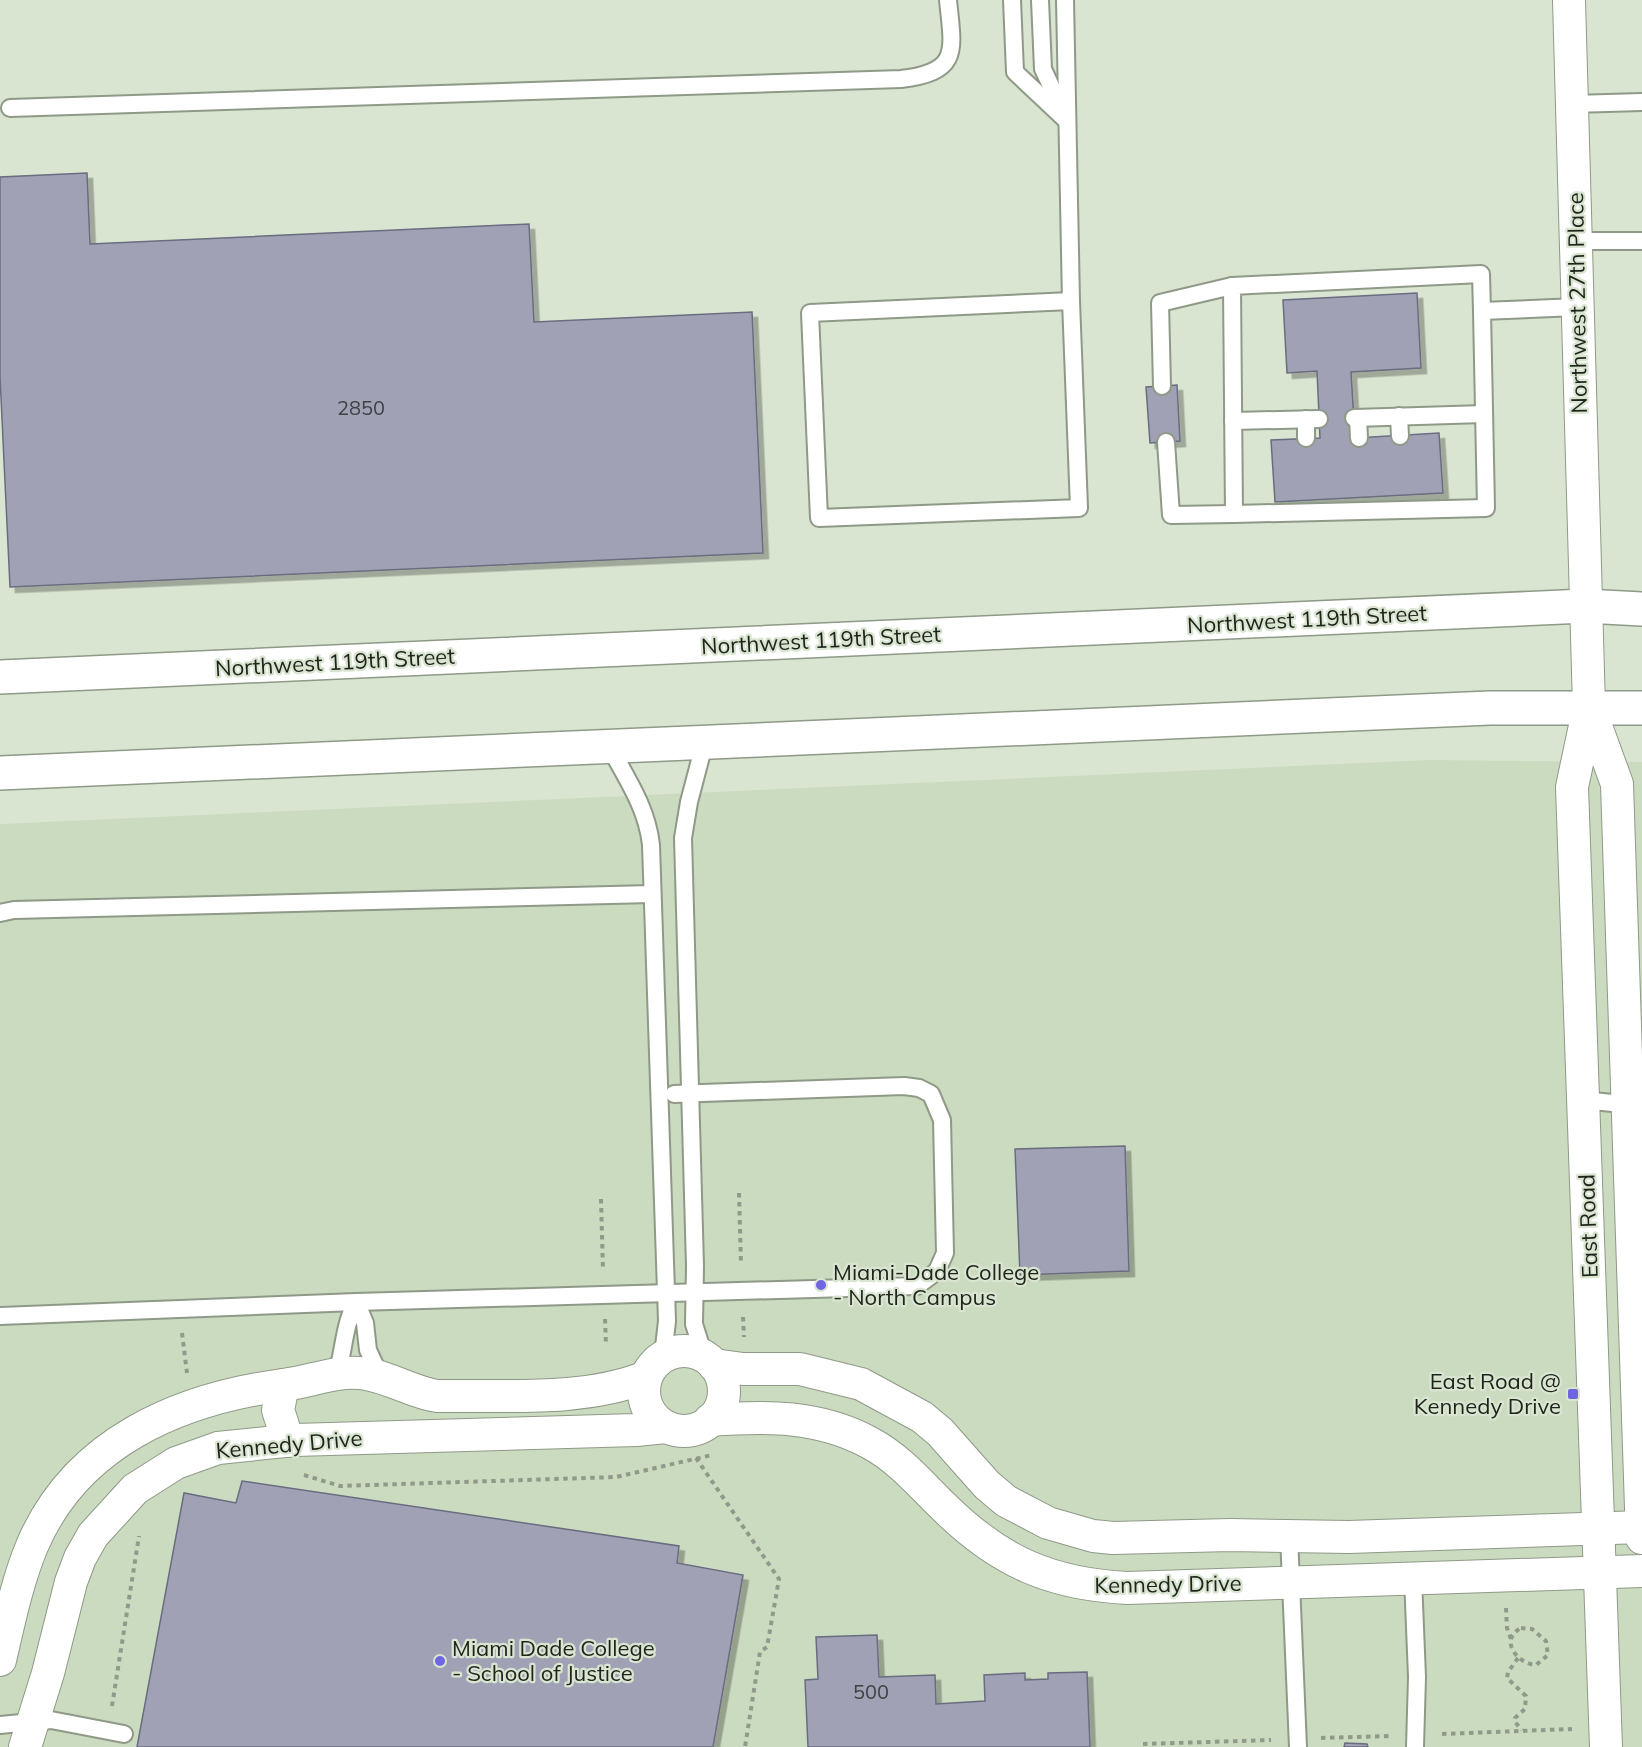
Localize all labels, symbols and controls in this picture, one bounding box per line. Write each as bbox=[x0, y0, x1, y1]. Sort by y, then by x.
street label: Northwest 27th Place bbox=[1561, 192, 1593, 414]
house number: 2850 bbox=[337, 395, 385, 420]
street label: Northwest 119th Street bbox=[1186, 599, 1428, 639]
street label: Northwest 119th Street bbox=[700, 620, 942, 660]
street label: Northwest 119th Street bbox=[214, 642, 456, 682]
street label: East Road bbox=[1572, 1173, 1604, 1279]
place label: Miami-Dade College - North Campus bbox=[833, 1258, 1039, 1311]
marker: Miami-Dade College - North Campus bbox=[814, 1278, 828, 1292]
place label: East Road @ Kennedy Drive bbox=[1414, 1367, 1561, 1420]
marker: East Road @ Kennedy Drive bbox=[1566, 1387, 1580, 1401]
street label: Kennedy Drive bbox=[214, 1424, 364, 1464]
street label: Kennedy Drive bbox=[1094, 1569, 1242, 1599]
place label: Miami Dade College - School of Justice bbox=[452, 1634, 655, 1687]
marker: Miami Dade College - School of Justice bbox=[433, 1654, 447, 1668]
house number: 500 bbox=[853, 1679, 889, 1704]

